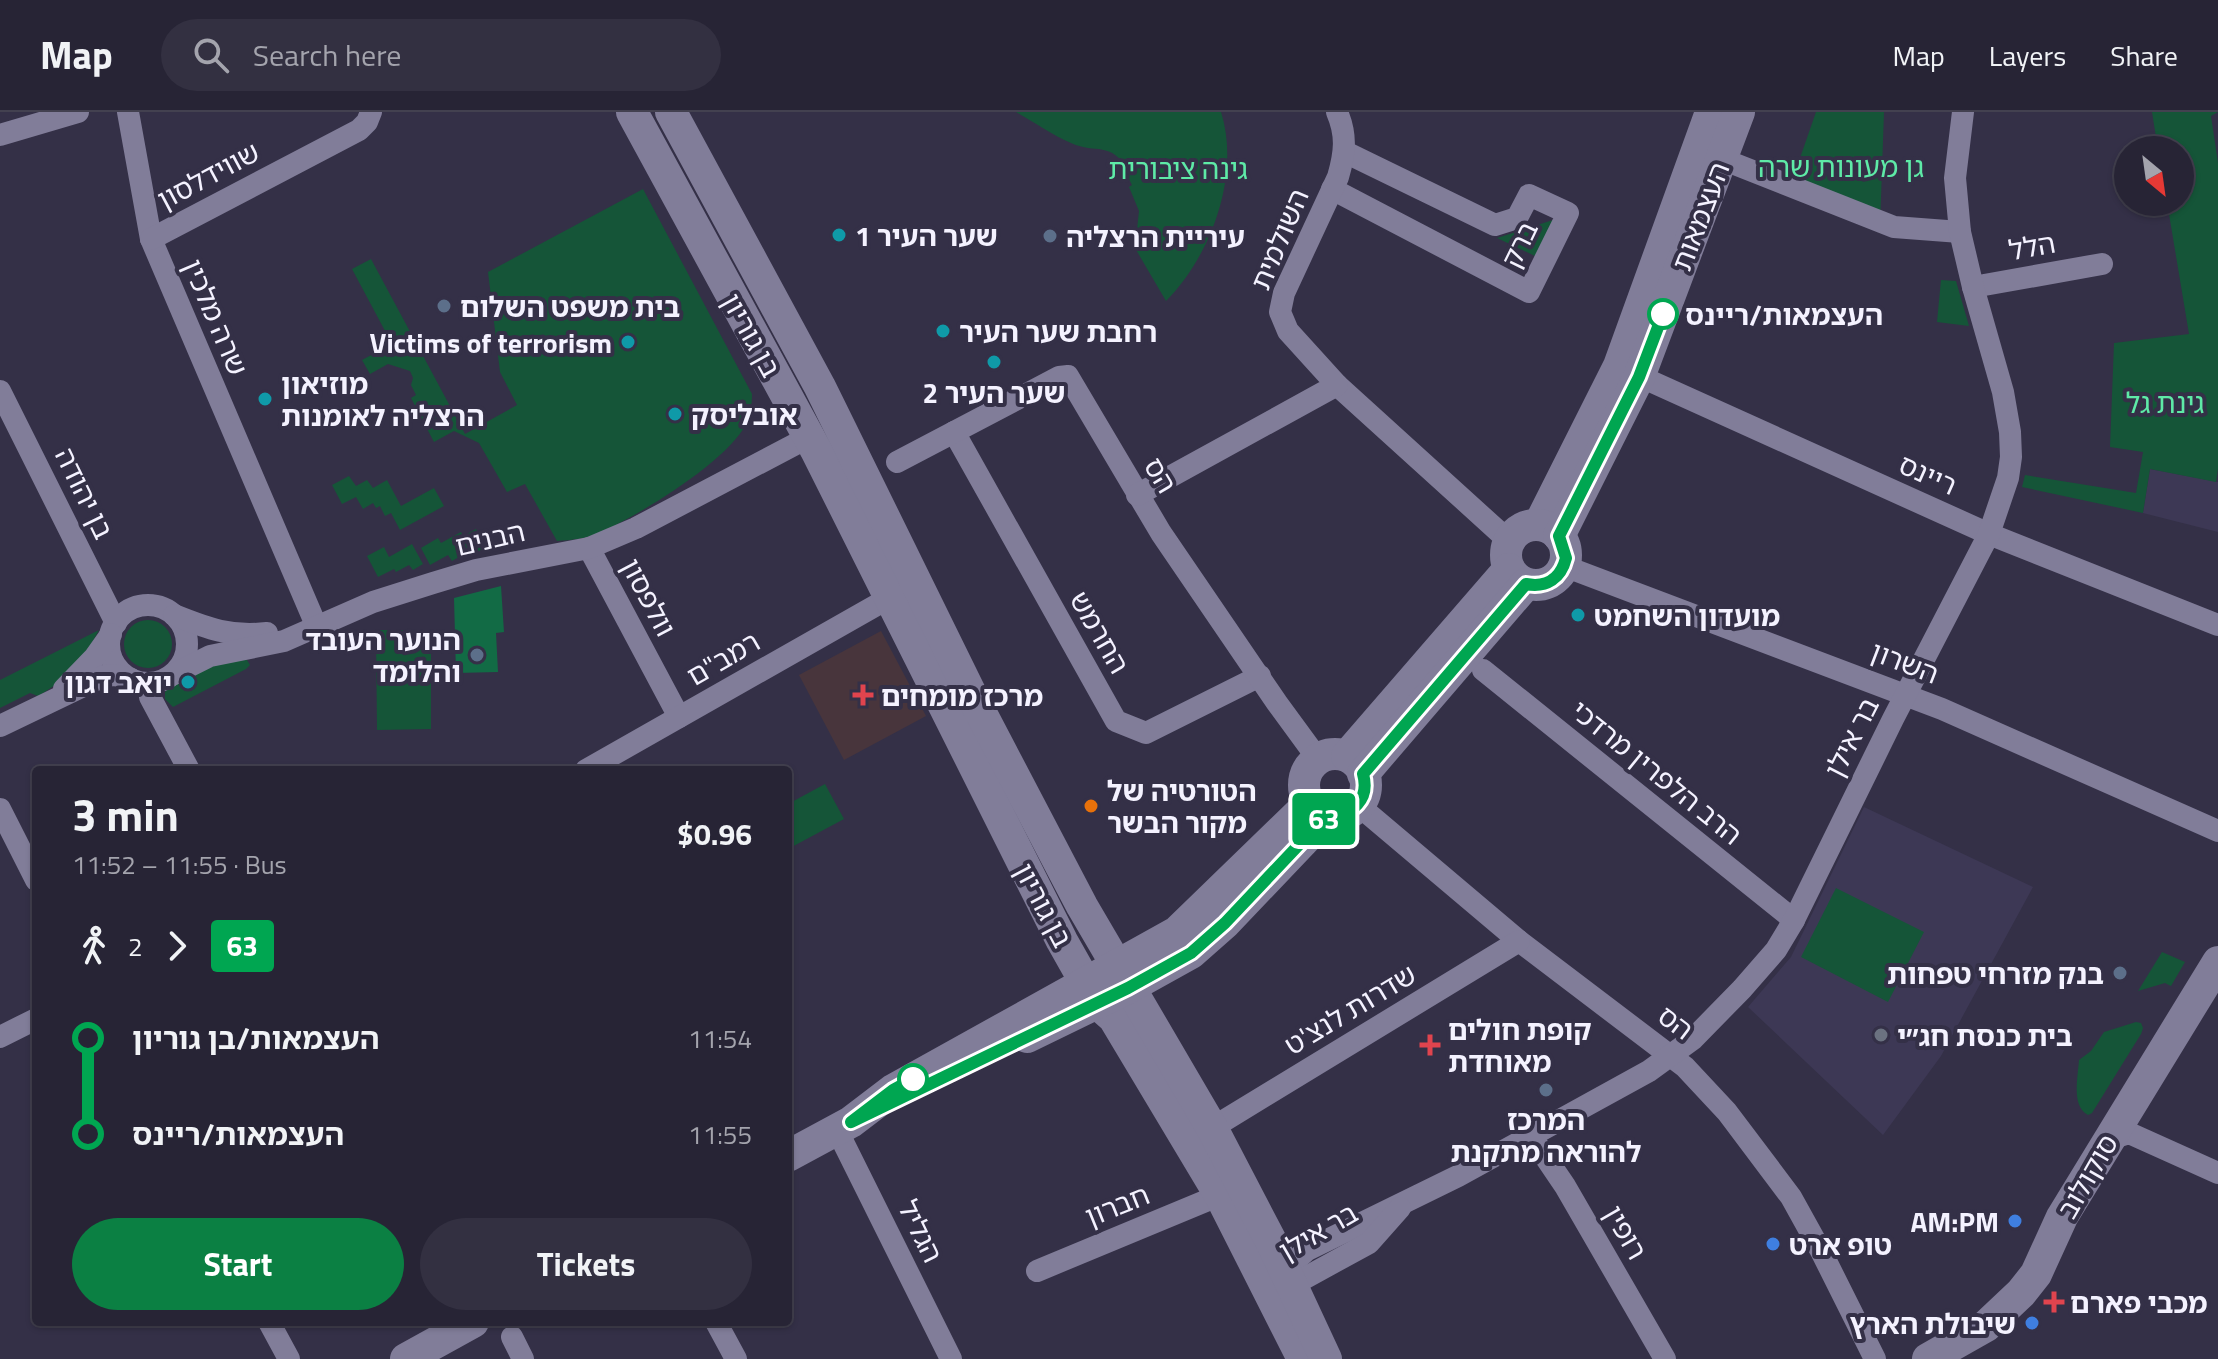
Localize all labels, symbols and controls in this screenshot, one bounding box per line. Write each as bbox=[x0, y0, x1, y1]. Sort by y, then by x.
search box bbox=[161, 19, 721, 91]
text: Map bbox=[40, 26, 113, 84]
text: Search here bbox=[253, 32, 402, 78]
icon: search bbox=[189, 33, 233, 77]
text: Map bbox=[1892, 34, 1945, 77]
text: Layers bbox=[1989, 34, 2066, 77]
text: Share bbox=[2110, 34, 2178, 77]
street label: שווידלסון bbox=[149, 130, 267, 220]
north arrow bbox=[2114, 136, 2194, 216]
map controls bbox=[2114, 136, 2194, 216]
park label: גן מעונות שרה bbox=[1758, 145, 1924, 188]
park label: גינה ציבורית bbox=[1108, 147, 1248, 190]
street label: העצמאות bbox=[1660, 155, 1740, 277]
street label: השולמית bbox=[1238, 182, 1320, 296]
street label: ברק bbox=[1489, 213, 1549, 275]
place label: שער העיר 1 bbox=[855, 214, 998, 257]
place label: עיריית הרצליה bbox=[1066, 215, 1245, 258]
street label: הלל bbox=[2005, 221, 2059, 271]
marker: שער העיר 1 bbox=[830, 226, 848, 244]
marker: עיריית הרצליה bbox=[1041, 227, 1059, 245]
street label: שרה מלכין bbox=[172, 252, 260, 382]
place label: בית משפט השלום bbox=[460, 285, 680, 328]
street label: בן גוריון bbox=[711, 285, 793, 385]
place label: העצמאות/ריינס bbox=[1685, 293, 1883, 336]
marker: בית משפט השלום bbox=[435, 297, 453, 315]
marker: העצמאות/ריינס bbox=[1648, 299, 1678, 329]
place label: רחבת שער העיר bbox=[959, 310, 1157, 353]
place label: Victims of terrorism bbox=[370, 321, 612, 364]
marker: רחבת שער העיר bbox=[934, 322, 952, 340]
marker: Victims of terrorism bbox=[619, 333, 637, 351]
marker: שער העיר 2 bbox=[985, 353, 1003, 371]
place label: מוזיאון הרצליה לאומנות bbox=[281, 362, 485, 437]
place label: שער העיר 2 bbox=[923, 371, 1065, 414]
park label: גינת גל bbox=[2126, 381, 2204, 424]
marker: מוזיאון הרצליה לאומנות bbox=[256, 390, 274, 408]
place label: אובליסק bbox=[691, 393, 798, 436]
marker: אובליסק bbox=[666, 405, 684, 423]
street label: בן יהודה bbox=[44, 440, 126, 546]
street label: ריינס bbox=[1892, 442, 1964, 506]
street label: הס bbox=[1133, 449, 1189, 501]
street label: הבנים bbox=[451, 509, 529, 567]
street label: וולפסון bbox=[610, 550, 688, 644]
street label: החרמש bbox=[1059, 583, 1141, 681]
place label: מועדון השחמט bbox=[1594, 594, 1780, 637]
marker: מועדון השחמט bbox=[1569, 606, 1587, 624]
place label: הנוער העובד והלומד bbox=[305, 618, 461, 693]
street label: רמב"ם bbox=[678, 620, 768, 696]
street label: השרון bbox=[1865, 629, 1945, 695]
marker: הנוער העובד והלומד bbox=[468, 646, 486, 664]
place label: יואב דגון bbox=[65, 661, 172, 704]
marker: יואב דגון bbox=[179, 673, 197, 691]
place label: מרכז מומחים bbox=[881, 674, 1043, 717]
marker: מרכז מומחים bbox=[852, 684, 874, 706]
street label: הרב הלפרין מרדכי bbox=[1562, 689, 1752, 855]
street label: בר אילן bbox=[1812, 689, 1890, 785]
place label: הטורטיה של מקור הבשר bbox=[1107, 769, 1257, 844]
text: 3 min bbox=[72, 781, 179, 848]
line badge: 63 bbox=[1288, 793, 1360, 845]
marker: הטורטיה של מקור הבשר bbox=[1082, 797, 1100, 815]
text: 63 bbox=[1308, 797, 1340, 840]
text: $0.96 bbox=[677, 811, 752, 857]
text: 11:52 – 11:55 · Bus bbox=[72, 845, 287, 884]
street label: בן גוריון bbox=[1004, 855, 1084, 955]
icon: walk bbox=[72, 924, 116, 968]
icon: forward bbox=[155, 924, 199, 968]
text: 63 bbox=[227, 924, 258, 967]
text: 2 bbox=[128, 927, 143, 966]
place label: בנק מזרחי טפחות bbox=[1887, 952, 2104, 995]
street label: שדרות לנצ'ט bbox=[1276, 953, 1424, 1065]
marker: בנק מזרחי טפחות bbox=[2111, 964, 2129, 982]
street label: הס bbox=[1649, 994, 1703, 1050]
place label: קופת חולים מאוחדת bbox=[1448, 1008, 1592, 1083]
place label: בית כנסת חג״י bbox=[1897, 1014, 2073, 1057]
text: העצמאות/בן גוריון bbox=[132, 1015, 379, 1061]
text: 11:54 bbox=[688, 1019, 752, 1058]
marker: בית כנסת חג״י bbox=[1872, 1026, 1890, 1044]
marker: קופת חולים מאוחדת bbox=[1419, 1034, 1441, 1056]
unlabelled marker bbox=[898, 1064, 928, 1094]
marker: המרכז להוראה מתקנת bbox=[1537, 1081, 1555, 1099]
place label: המרכז להוראה מתקנת bbox=[1450, 1098, 1642, 1173]
text: העצמאות/ריינס bbox=[132, 1111, 344, 1157]
text: 11:55 bbox=[688, 1115, 752, 1154]
street label: סוקולוב bbox=[2046, 1126, 2128, 1226]
street label: חברון bbox=[1078, 1173, 1156, 1237]
street label: בר אילן bbox=[1270, 1191, 1366, 1271]
street label: הגליל bbox=[887, 1192, 955, 1270]
street label: רופין bbox=[1593, 1197, 1659, 1267]
place label: AM:PM bbox=[1910, 1200, 1999, 1243]
marker: AM:PM bbox=[2006, 1212, 2024, 1230]
button: Start bbox=[72, 1218, 404, 1310]
button: Tickets bbox=[420, 1218, 752, 1310]
place label: טופ ארט bbox=[1789, 1223, 1892, 1266]
marker: טופ ארט bbox=[1764, 1235, 1782, 1253]
place label: מכבי פארם bbox=[2070, 1281, 2207, 1324]
marker: מכבי פארם bbox=[2045, 1293, 2063, 1311]
place label: שיבולת הארץ bbox=[1849, 1302, 2016, 1345]
marker: שיבולת הארץ bbox=[2023, 1314, 2041, 1332]

